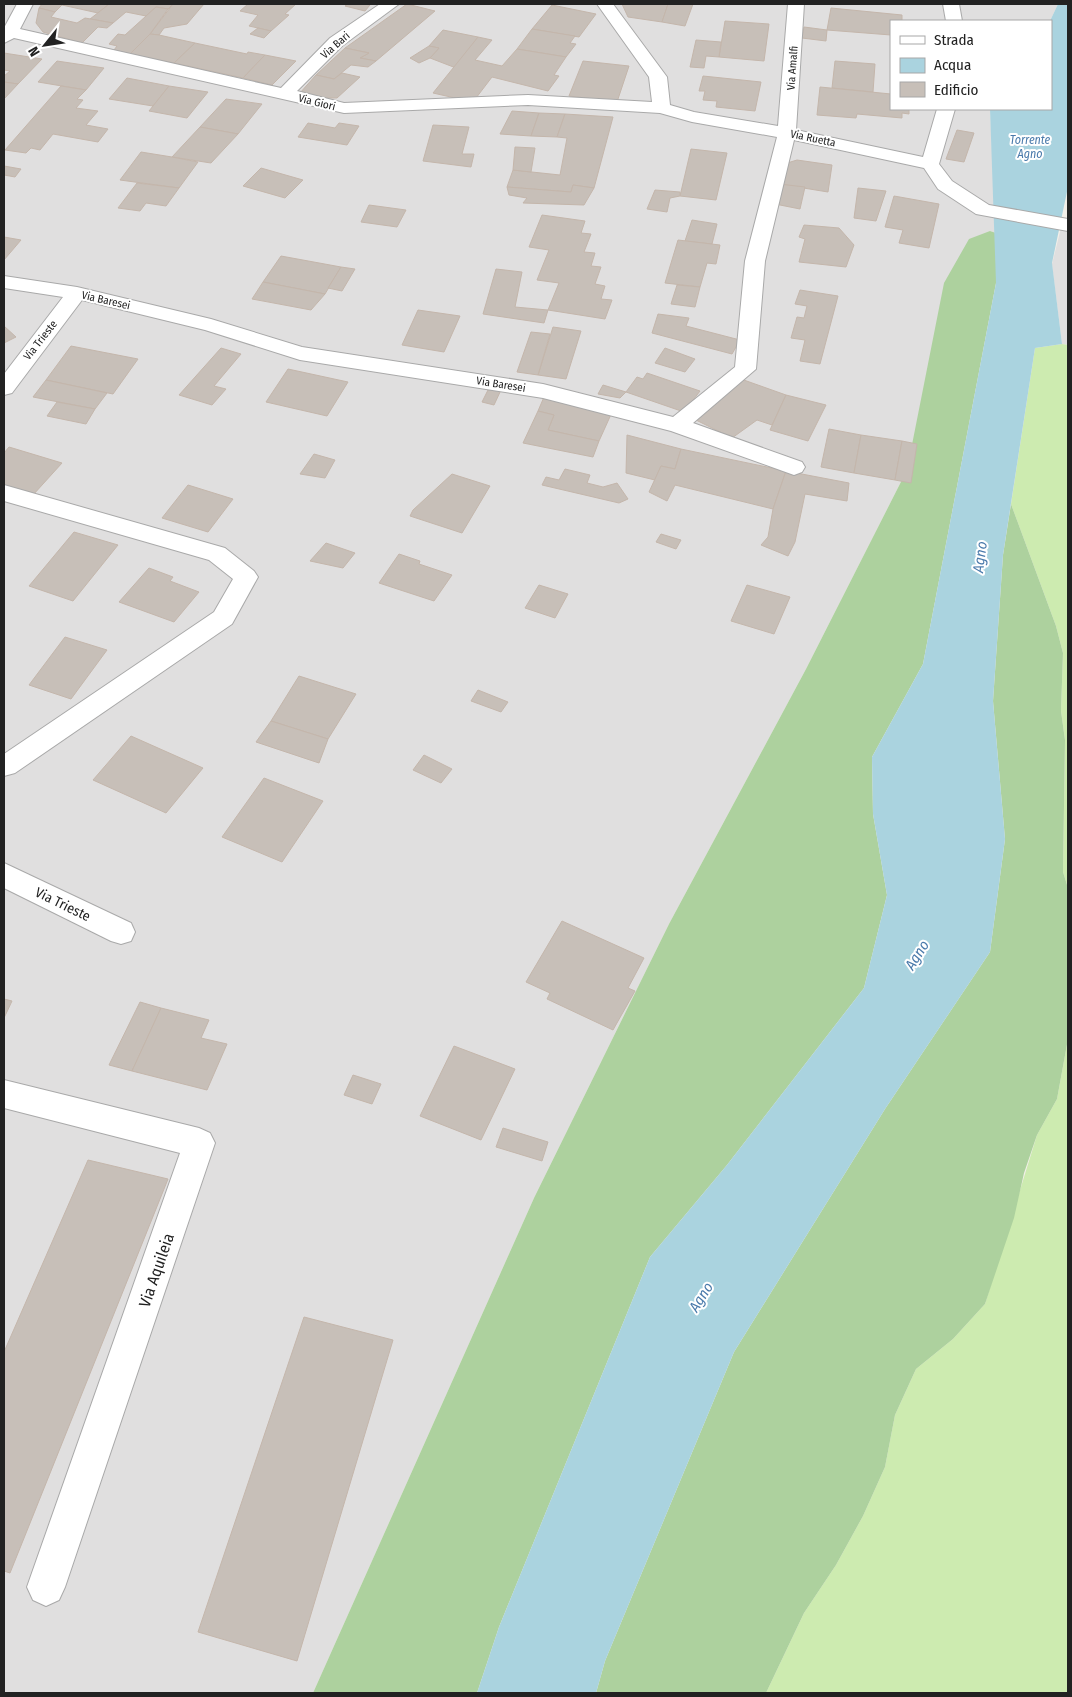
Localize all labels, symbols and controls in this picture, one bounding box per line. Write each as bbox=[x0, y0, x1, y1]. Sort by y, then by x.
north arrow bbox=[20, 20, 70, 70]
legend bbox=[890, 20, 1052, 110]
street label: Via Bari bbox=[318, 29, 353, 62]
text: Strada bbox=[934, 31, 974, 49]
text: N bbox=[25, 43, 44, 59]
street label: Via Amalfi bbox=[784, 45, 801, 91]
text: Acqua bbox=[934, 56, 971, 74]
text: Edificio bbox=[934, 81, 979, 99]
street label: Via Giori bbox=[297, 92, 337, 113]
street label: Via Ruetta bbox=[789, 127, 837, 150]
water label: Torrente Agno bbox=[1010, 133, 1051, 161]
street label: Via Baresei bbox=[80, 289, 132, 312]
street label: Via Trieste bbox=[21, 318, 60, 363]
street label: Via Baresei bbox=[475, 374, 527, 395]
water label: Agno bbox=[969, 540, 991, 575]
street label: Via Trieste bbox=[32, 884, 93, 925]
water label: Agno bbox=[901, 937, 933, 974]
street label: Via Aquileia bbox=[135, 1230, 178, 1310]
water label: Agno bbox=[685, 1279, 717, 1316]

